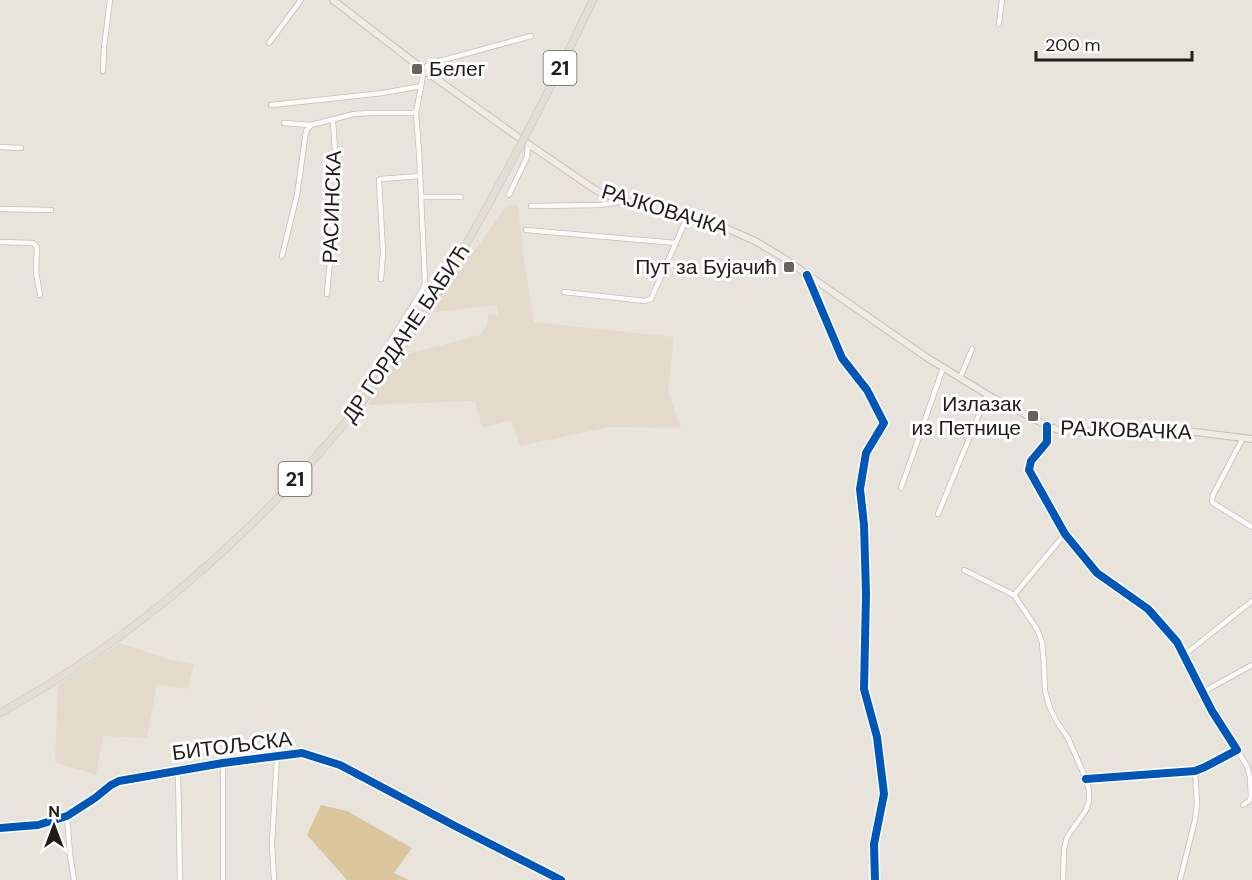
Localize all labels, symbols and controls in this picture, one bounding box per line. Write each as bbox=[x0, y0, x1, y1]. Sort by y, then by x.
scale bar bbox=[1036, 24, 1192, 62]
text: 200 m bbox=[1045, 33, 1101, 57]
road number: 21 bbox=[544, 51, 576, 85]
place label: Белег bbox=[429, 55, 486, 83]
marker: Белег bbox=[410, 62, 424, 76]
street label: РАСИНСКА bbox=[316, 150, 348, 264]
street label: РАЈКОВАЧКА bbox=[598, 177, 732, 243]
street label: ДР ГОРДАНЕ БАБИЋ bbox=[336, 238, 476, 428]
place label: Пут за Бујачић bbox=[635, 253, 777, 281]
marker: Пут за Бујачић bbox=[782, 260, 796, 274]
place label: Излазак из Петнице bbox=[912, 390, 1022, 442]
marker: Излазак из Петнице bbox=[1026, 409, 1040, 423]
street label: РАЈКОВАЧКА bbox=[1060, 414, 1192, 446]
road number: 21 bbox=[278, 462, 312, 496]
street label: БИТОЉСКА bbox=[170, 725, 294, 767]
north arrow bbox=[24, 796, 84, 856]
text: N bbox=[48, 801, 60, 822]

